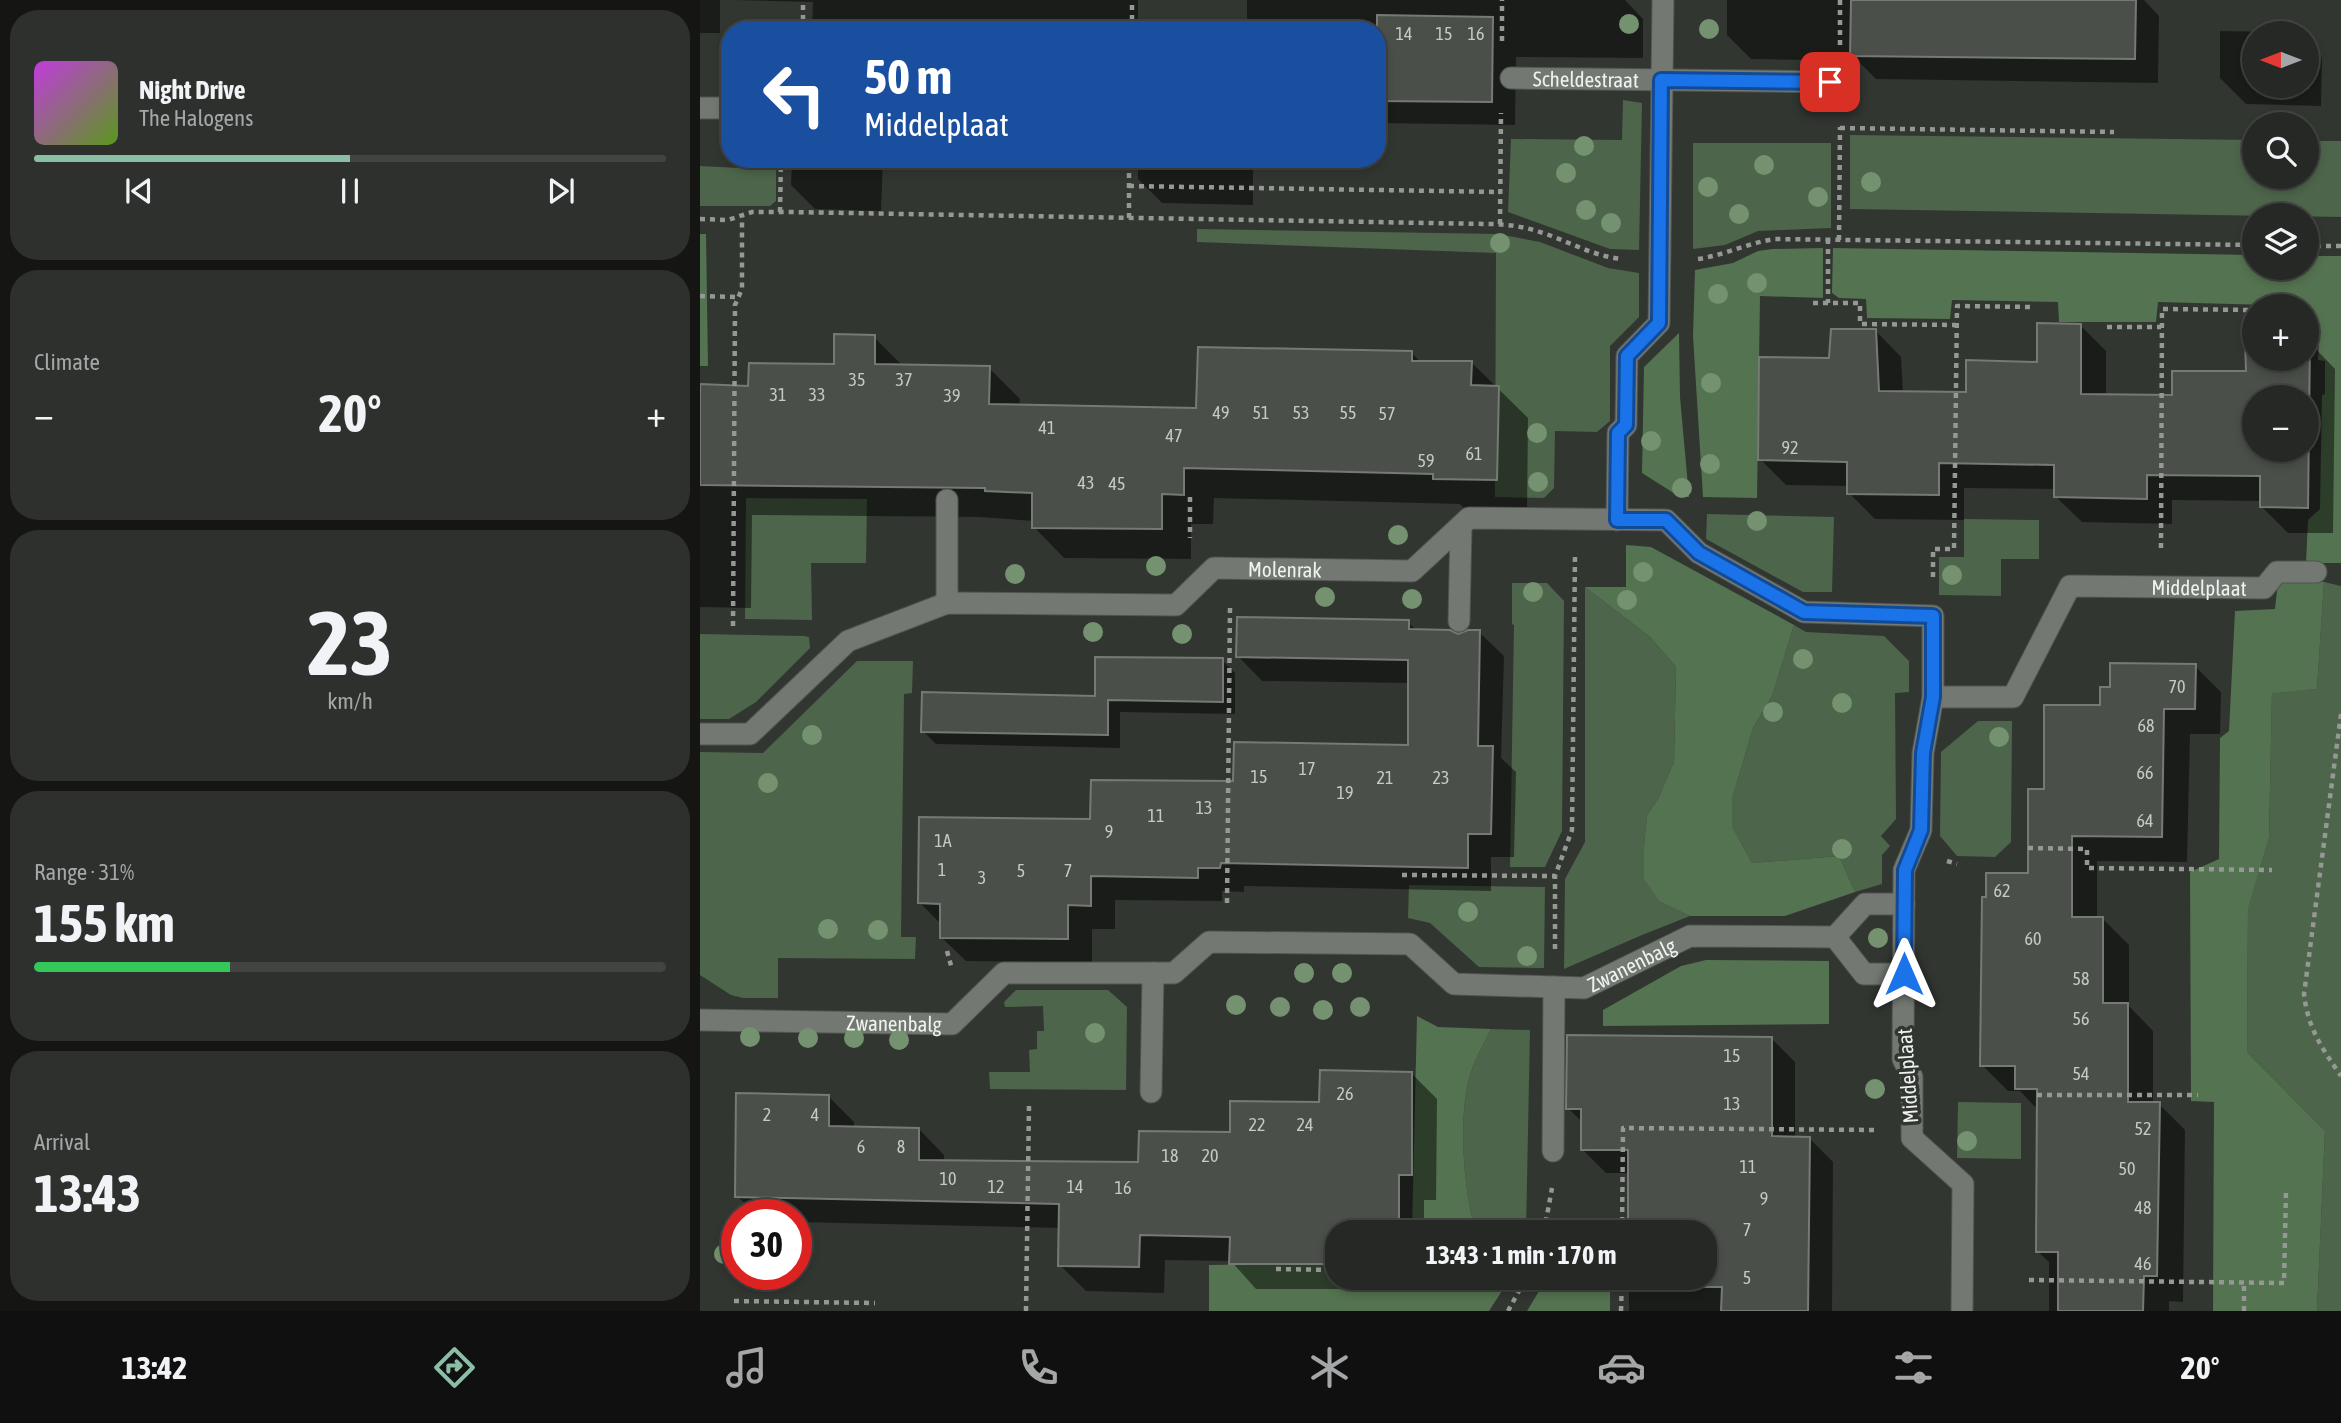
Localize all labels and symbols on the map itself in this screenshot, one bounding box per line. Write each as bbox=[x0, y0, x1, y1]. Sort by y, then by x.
north arrow bbox=[2242, 21, 2319, 98]
house number: 14 bbox=[1396, 23, 1412, 44]
house number: 15 bbox=[1436, 23, 1452, 44]
house number: 16 bbox=[1468, 23, 1484, 44]
pin bbox=[1800, 52, 1860, 112]
street label: Scheldestraat bbox=[1533, 66, 1639, 92]
house number: 35 bbox=[849, 369, 865, 390]
house number: 37 bbox=[896, 369, 912, 390]
house number: 31 bbox=[770, 384, 786, 405]
house number: 33 bbox=[809, 384, 825, 405]
house number: 39 bbox=[944, 385, 960, 406]
house number: 49 bbox=[1213, 402, 1229, 423]
house number: 51 bbox=[1253, 402, 1269, 423]
house number: 53 bbox=[1293, 402, 1309, 423]
house number: 55 bbox=[1340, 402, 1356, 423]
house number: 57 bbox=[1379, 403, 1395, 424]
house number: 41 bbox=[1039, 417, 1055, 438]
house number: 47 bbox=[1166, 425, 1182, 446]
house number: 92 bbox=[1782, 437, 1798, 458]
house number: 61 bbox=[1466, 443, 1482, 464]
house number: 59 bbox=[1418, 450, 1434, 471]
house number: 43 bbox=[1078, 472, 1094, 493]
house number: 45 bbox=[1109, 473, 1125, 494]
street label: Molenrak bbox=[1248, 557, 1322, 582]
street label: Middelplaat bbox=[2151, 575, 2247, 600]
house number: 70 bbox=[2169, 676, 2185, 697]
house number: 68 bbox=[2138, 715, 2154, 736]
house number: 17 bbox=[1299, 758, 1315, 779]
house number: 66 bbox=[2137, 762, 2153, 783]
house number: 15 bbox=[1251, 766, 1267, 787]
house number: 21 bbox=[1377, 767, 1393, 788]
house number: 23 bbox=[1433, 767, 1449, 788]
house number: 19 bbox=[1337, 782, 1353, 803]
house number: 13 bbox=[1196, 797, 1212, 818]
house number: 11 bbox=[1148, 805, 1164, 826]
house number: 64 bbox=[2137, 810, 2153, 831]
house number: 9 bbox=[1105, 821, 1113, 842]
house number: 1A bbox=[934, 830, 952, 851]
house number: 1 bbox=[938, 859, 946, 880]
house number: 5 bbox=[1017, 860, 1025, 881]
house number: 7 bbox=[1064, 860, 1072, 881]
house number: 3 bbox=[978, 867, 986, 888]
house number: 62 bbox=[1994, 880, 2010, 901]
house number: 60 bbox=[2025, 928, 2041, 949]
street label: Zwanenbalg bbox=[1583, 933, 1680, 996]
position arrow bbox=[1867, 937, 1941, 1011]
house number: 58 bbox=[2073, 968, 2089, 989]
house number: 56 bbox=[2073, 1008, 2089, 1029]
street label: Zwanenbalg bbox=[846, 1010, 942, 1036]
street label: Middelplaat bbox=[1892, 1028, 1922, 1124]
house number: 15 bbox=[1724, 1045, 1740, 1066]
house number: 54 bbox=[2073, 1063, 2089, 1084]
house number: 26 bbox=[1337, 1083, 1353, 1104]
house number: 13 bbox=[1724, 1093, 1740, 1114]
house number: 2 bbox=[763, 1104, 771, 1125]
house number: 4 bbox=[811, 1104, 819, 1125]
house number: 22 bbox=[1249, 1114, 1265, 1135]
house number: 24 bbox=[1297, 1114, 1313, 1135]
house number: 52 bbox=[2135, 1118, 2151, 1139]
house number: 6 bbox=[857, 1136, 865, 1157]
house number: 8 bbox=[897, 1136, 905, 1157]
house number: 18 bbox=[1162, 1145, 1178, 1166]
house number: 20 bbox=[1202, 1145, 1218, 1166]
house number: 11 bbox=[1740, 1156, 1756, 1177]
house number: 50 bbox=[2119, 1158, 2135, 1179]
house number: 10 bbox=[940, 1168, 956, 1189]
house number: 12 bbox=[988, 1176, 1004, 1197]
house number: 14 bbox=[1067, 1176, 1083, 1197]
house number: 16 bbox=[1115, 1177, 1131, 1198]
house number: 9 bbox=[1760, 1188, 1768, 1209]
house number: 48 bbox=[2135, 1197, 2151, 1218]
speed limit sign: 30 bbox=[721, 1199, 812, 1290]
house number: 7 bbox=[1743, 1219, 1751, 1240]
house number: 46 bbox=[2135, 1253, 2151, 1274]
house number: 5 bbox=[1743, 1267, 1751, 1288]

